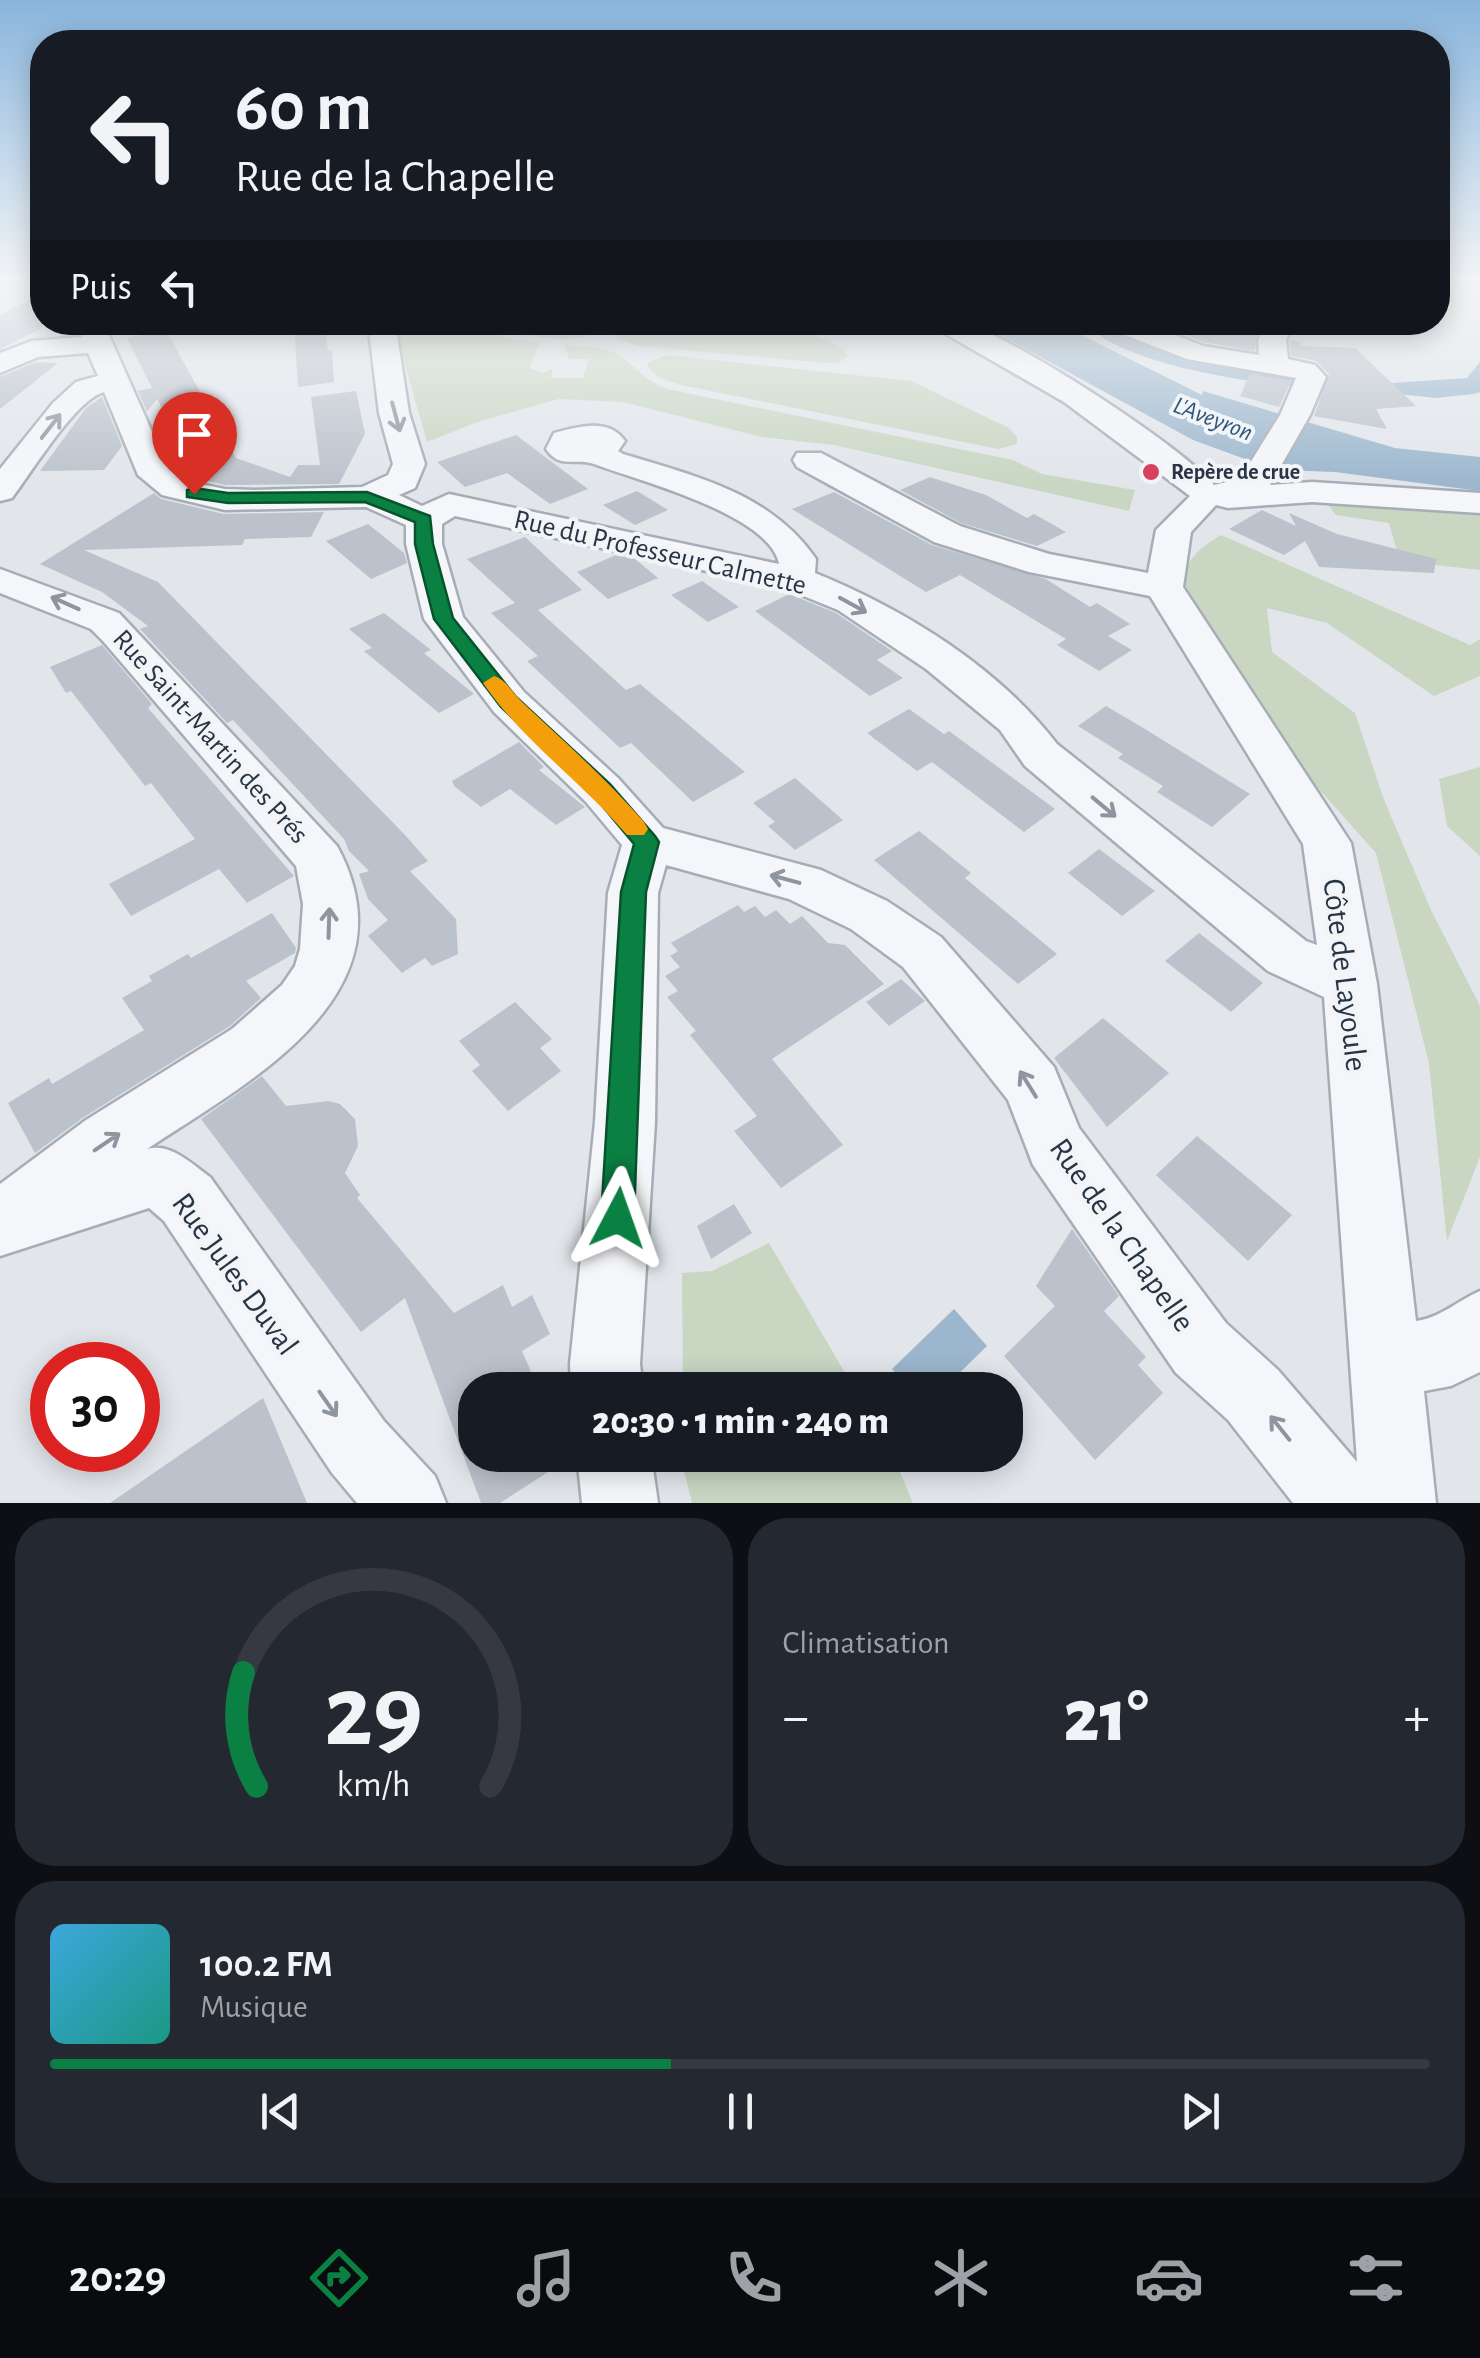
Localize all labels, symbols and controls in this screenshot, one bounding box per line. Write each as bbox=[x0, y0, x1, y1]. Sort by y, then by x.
icon: left bbox=[70, 70, 200, 200]
text: 60 m bbox=[235, 73, 372, 143]
text: Rue de la Chapelle bbox=[235, 155, 555, 200]
icon: left bbox=[152, 260, 207, 315]
text: Puis bbox=[70, 269, 132, 307]
pin bbox=[152, 392, 237, 495]
water label: L'Aveyron bbox=[1170, 392, 1256, 446]
one-way arrow bbox=[387, 401, 406, 432]
icon: arrive bbox=[167, 407, 222, 462]
one-way arrow bbox=[41, 413, 62, 440]
marker: Repère de crue bbox=[1140, 461, 1162, 483]
place label: Repère de crue bbox=[1171, 461, 1300, 483]
street label: Rue du Professeur Calmette bbox=[511, 506, 809, 600]
one-way arrow bbox=[51, 593, 81, 612]
one-way arrow bbox=[837, 595, 867, 615]
street label: Rue Saint-Martin des Prés bbox=[107, 625, 313, 849]
one-way arrow bbox=[1091, 796, 1117, 818]
one-way arrow bbox=[770, 869, 801, 888]
street label: Côte de Layoule bbox=[1317, 877, 1373, 1073]
one-way arrow bbox=[319, 908, 338, 940]
one-way arrow bbox=[1018, 1070, 1038, 1098]
one-way arrow bbox=[93, 1131, 121, 1152]
street label: Rue de la Chapelle bbox=[1044, 1133, 1200, 1337]
position arrow bbox=[566, 1166, 670, 1270]
street label: Rue Jules Duval bbox=[166, 1187, 304, 1361]
speed limit sign: 30 bbox=[30, 1342, 160, 1472]
one-way arrow bbox=[317, 1389, 338, 1417]
text: 20:30 · 1 min · 240 m bbox=[592, 1403, 889, 1441]
one-way arrow bbox=[1269, 1415, 1291, 1441]
text: Climatisation bbox=[783, 1627, 950, 1659]
text: 29 bbox=[324, 1661, 423, 1765]
text: 21° bbox=[1064, 1680, 1149, 1755]
text: − bbox=[783, 1690, 809, 1745]
text: + bbox=[1404, 1690, 1430, 1745]
text: km/h bbox=[337, 1767, 411, 1803]
text: 100.2 FM bbox=[200, 1946, 333, 1984]
text: Musique bbox=[200, 1991, 308, 2023]
icon: previous bbox=[253, 2084, 308, 2139]
icon: pause bbox=[713, 2084, 768, 2139]
icon: next bbox=[1173, 2084, 1228, 2139]
icon: directions bbox=[304, 2243, 374, 2313]
icon: music bbox=[511, 2243, 581, 2313]
icon: phone bbox=[719, 2243, 789, 2313]
icon: climate bbox=[926, 2243, 996, 2313]
icon: car bbox=[1134, 2243, 1204, 2313]
icon: filters bbox=[1341, 2243, 1411, 2313]
text: 20:29 bbox=[69, 2255, 167, 2300]

